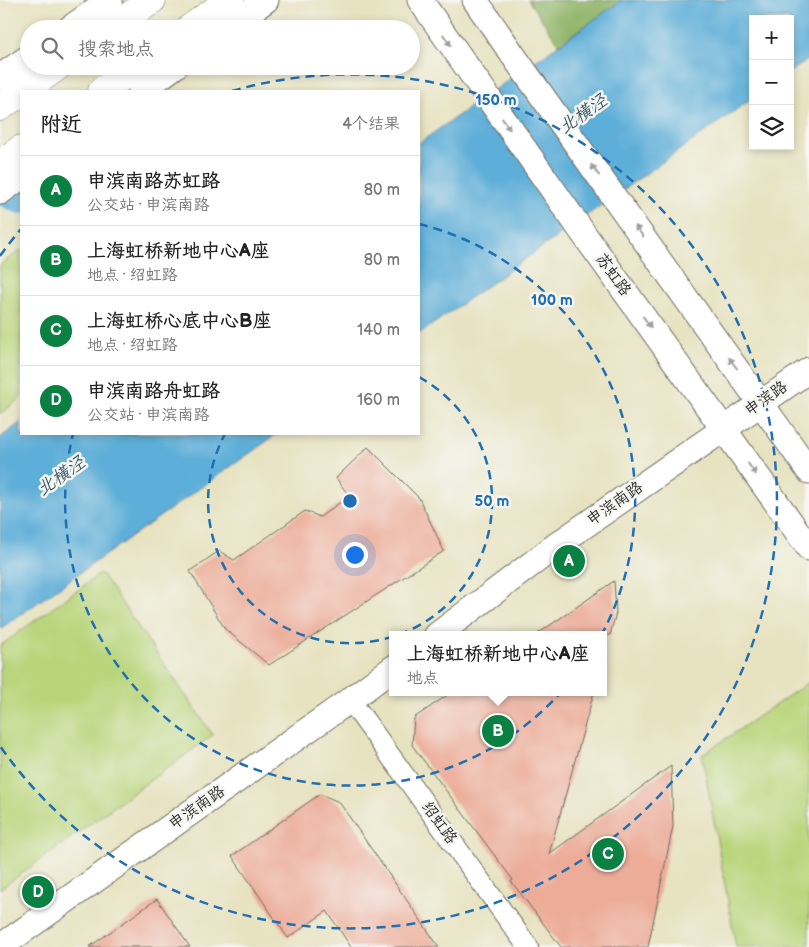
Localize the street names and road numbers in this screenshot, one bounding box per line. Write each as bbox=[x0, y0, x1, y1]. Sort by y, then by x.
street label: 苏虹路 bbox=[591, 250, 635, 300]
street label: 申滨路 bbox=[741, 377, 791, 421]
street label: 申滨南路 bbox=[583, 478, 647, 530]
street label: 申滨南路 bbox=[165, 782, 229, 834]
street label: 绍虹路 bbox=[417, 798, 461, 848]

